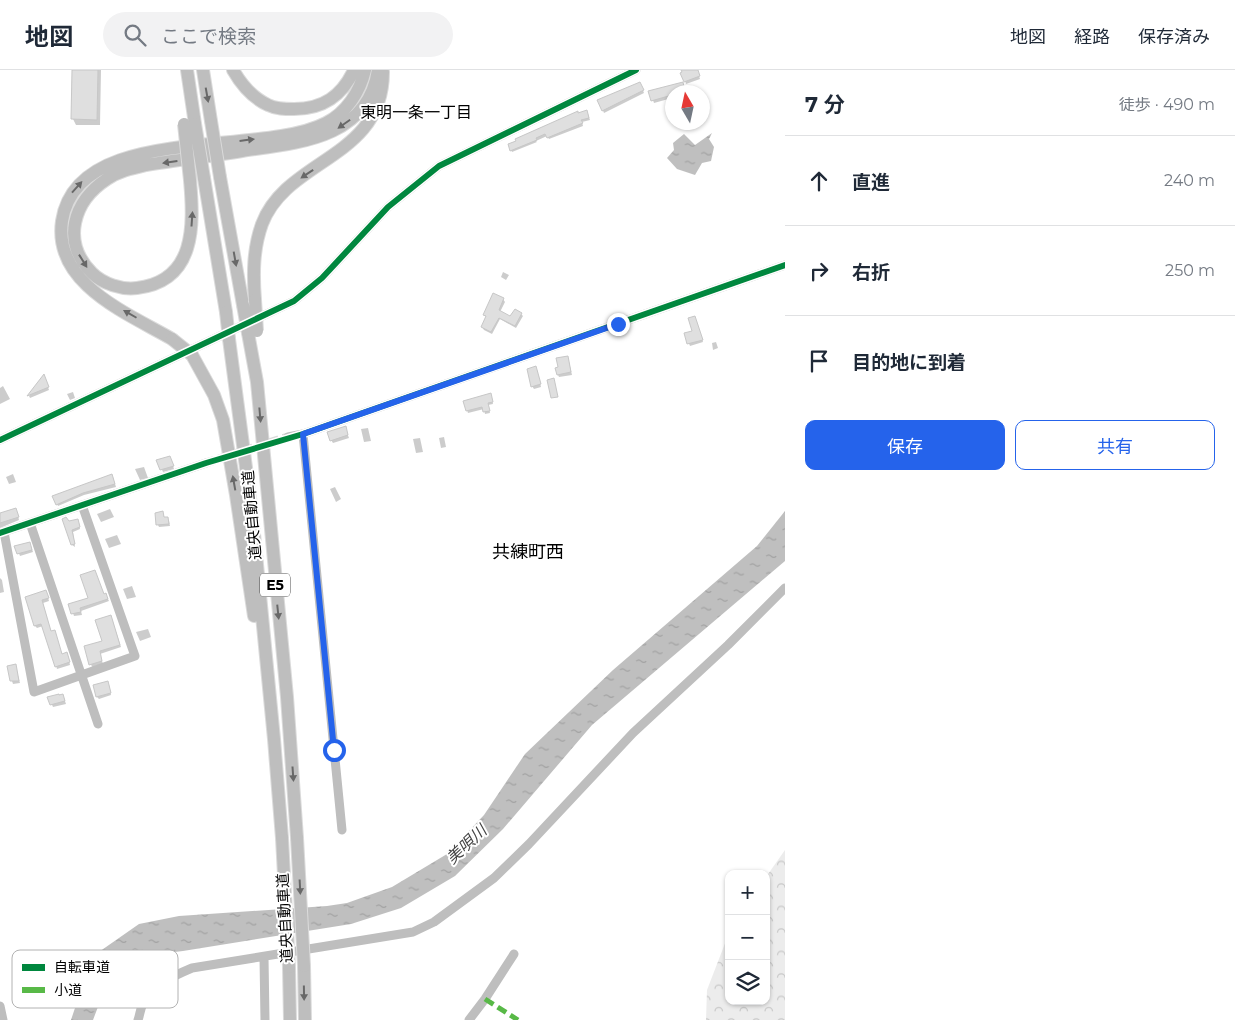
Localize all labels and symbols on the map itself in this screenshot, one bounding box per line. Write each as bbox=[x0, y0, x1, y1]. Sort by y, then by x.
north arrow bbox=[665, 85, 710, 130]
one-way arrow bbox=[204, 88, 212, 104]
district label: 東明一条一丁目 bbox=[360, 103, 472, 122]
one-way arrow bbox=[337, 119, 351, 129]
one-way arrow bbox=[239, 136, 255, 144]
one-way arrow bbox=[161, 158, 177, 166]
one-way arrow bbox=[300, 169, 314, 179]
one-way arrow bbox=[72, 181, 83, 194]
one-way arrow bbox=[189, 211, 197, 227]
one-way arrow bbox=[231, 251, 239, 267]
one-way arrow bbox=[79, 255, 88, 268]
one-way arrow bbox=[123, 310, 137, 319]
route end bbox=[607, 313, 630, 336]
one-way arrow bbox=[256, 408, 264, 424]
street label: 道央自動車道 bbox=[238, 469, 265, 561]
one-way arrow bbox=[230, 475, 238, 491]
district label: 共練町西 bbox=[492, 541, 564, 563]
road number: E5 bbox=[260, 574, 290, 596]
one-way arrow bbox=[274, 604, 282, 620]
route start bbox=[323, 739, 346, 762]
one-way arrow bbox=[289, 766, 297, 782]
water label: 美唄川 bbox=[442, 820, 492, 868]
street label: 道央自動車道 bbox=[273, 873, 296, 963]
one-way arrow bbox=[296, 879, 304, 895]
legend bbox=[12, 950, 178, 1008]
text: 自転車道 bbox=[54, 958, 110, 976]
text: 小道 bbox=[54, 981, 82, 999]
one-way arrow bbox=[301, 985, 309, 1001]

